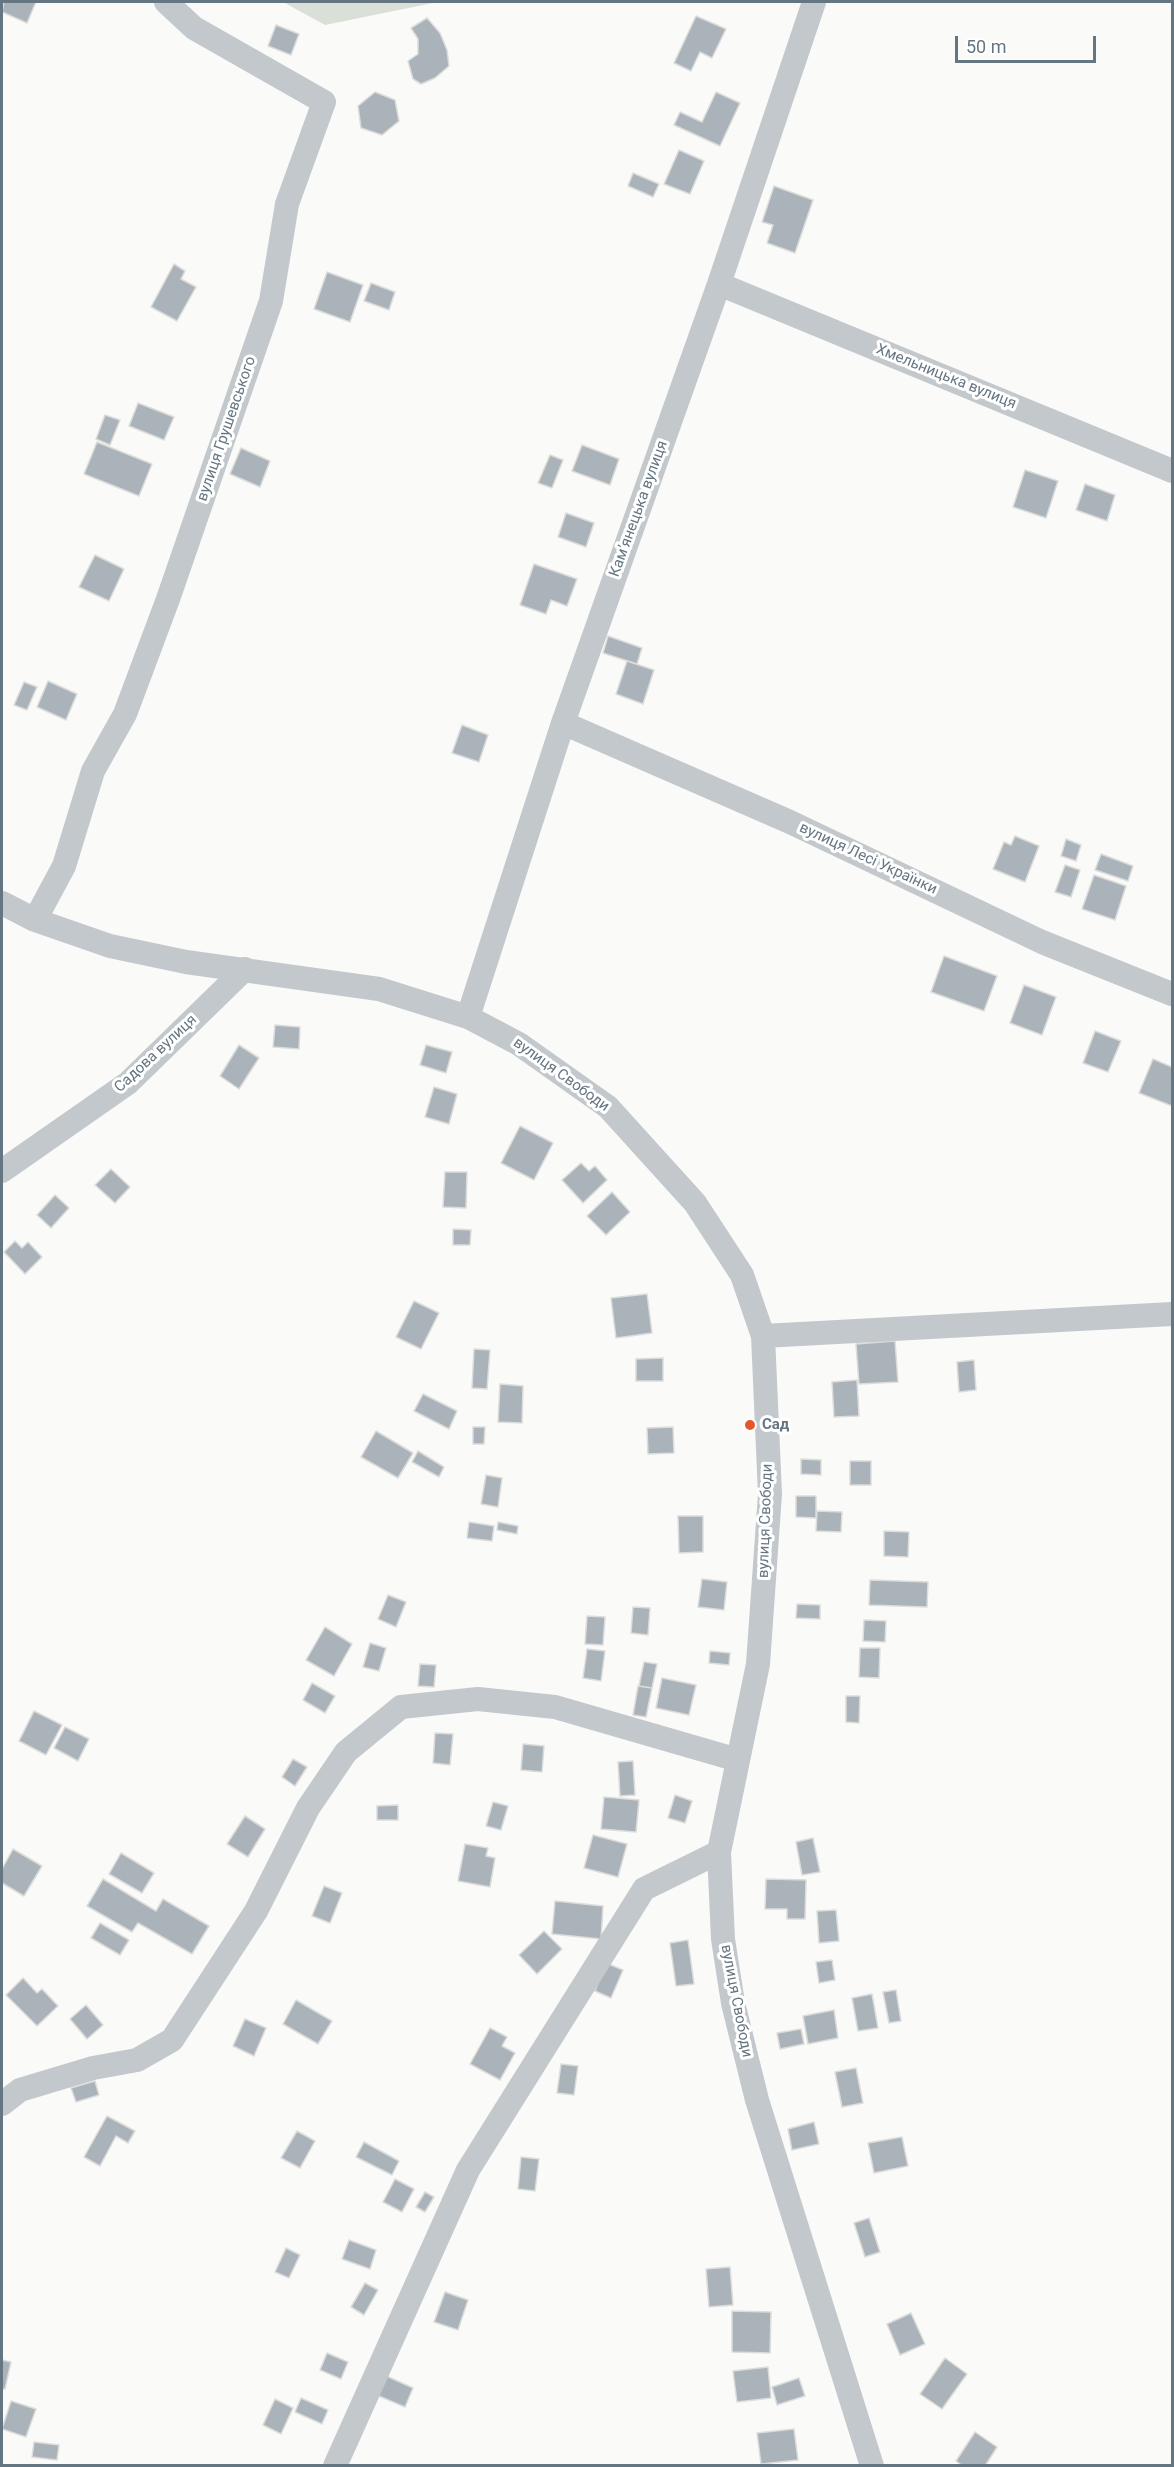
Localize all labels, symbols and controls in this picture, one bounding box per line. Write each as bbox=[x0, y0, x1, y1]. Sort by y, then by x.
scale bar bbox=[958, 24, 1099, 62]
text: 50 m bbox=[966, 36, 1006, 57]
street label: Хмельницька вулиця bbox=[873, 341, 1019, 413]
street label: вулиця Грушевського bbox=[194, 354, 260, 504]
street label: Камʼянецька вулиця bbox=[606, 438, 672, 580]
street label: вулиця Лесі Українки bbox=[796, 819, 940, 899]
street label: Садова вулиця bbox=[111, 1011, 201, 1097]
street label: вулиця Свободи bbox=[509, 1034, 613, 1116]
place label: Сад bbox=[762, 1416, 789, 1434]
marker: Сад bbox=[743, 1418, 757, 1432]
street label: вулиця Свободи bbox=[755, 1463, 777, 1579]
street label: вулиця Свободи bbox=[716, 1943, 756, 2059]

